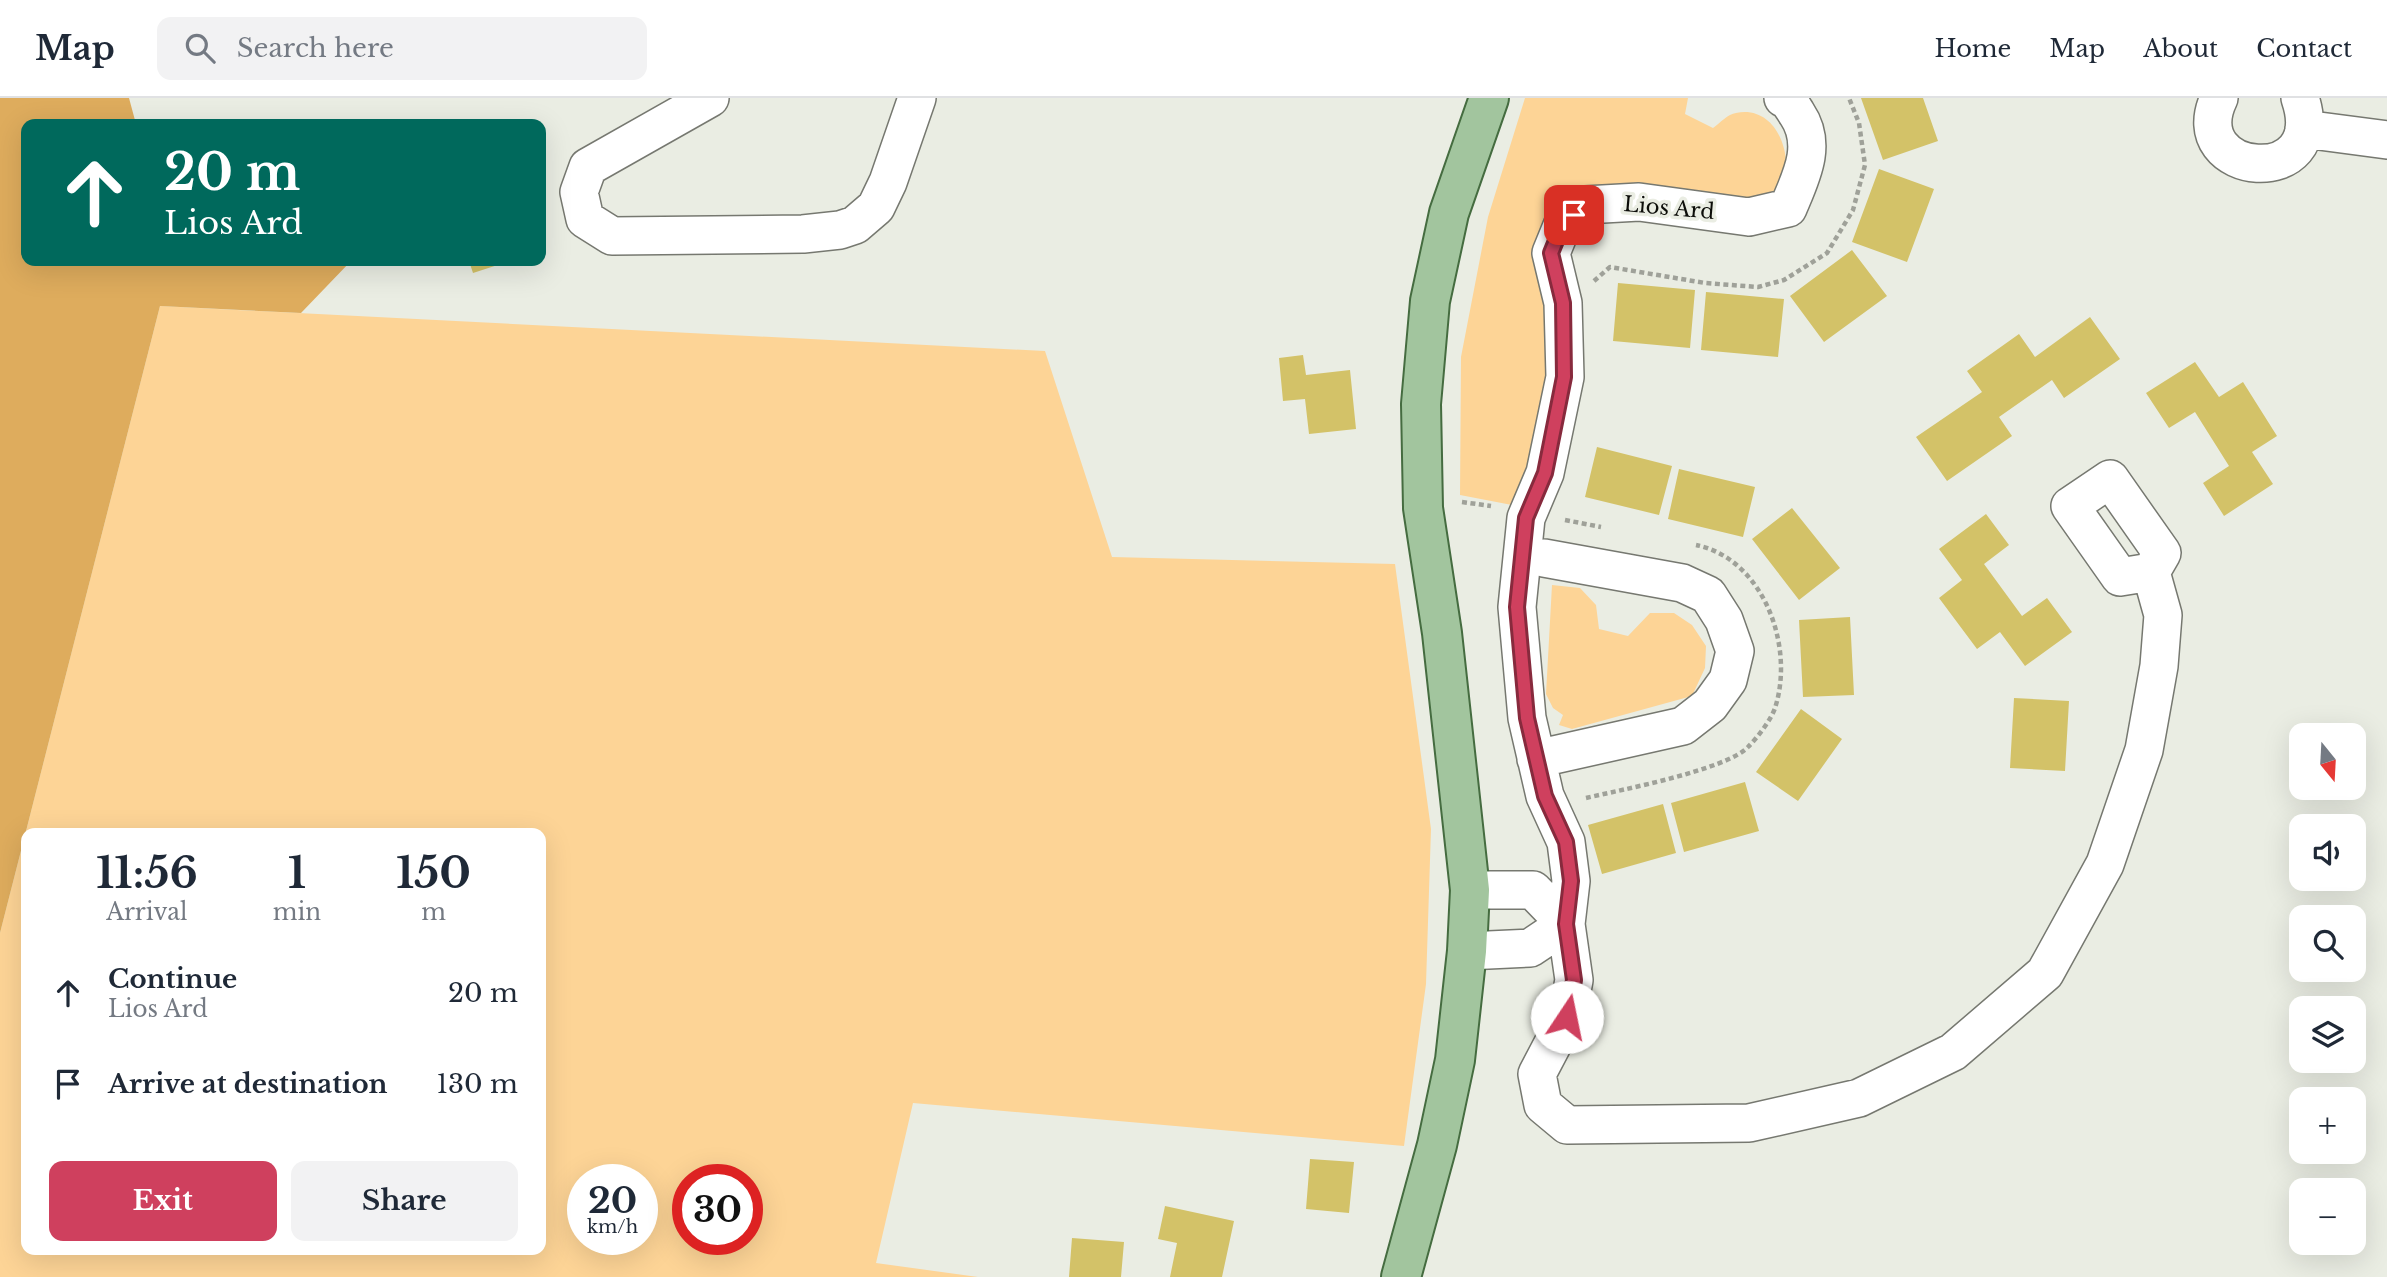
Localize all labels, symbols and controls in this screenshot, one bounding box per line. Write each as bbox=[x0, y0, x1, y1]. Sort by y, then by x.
search box bbox=[157, 17, 647, 80]
text: Map bbox=[35, 28, 115, 69]
icon: search bbox=[181, 29, 219, 67]
text: Search here bbox=[237, 32, 394, 64]
text: Home bbox=[1935, 34, 2011, 63]
text: Map bbox=[2049, 34, 2105, 63]
text: About bbox=[2143, 34, 2218, 63]
text: Contact bbox=[2256, 34, 2352, 63]
text: 20 m bbox=[164, 142, 300, 203]
icon: ahead bbox=[49, 147, 140, 238]
pin bbox=[1544, 185, 1604, 245]
street label: Lios Ard bbox=[1623, 191, 1715, 225]
icon: arrive bbox=[1555, 196, 1593, 234]
text: Lios Ard bbox=[164, 203, 303, 243]
north arrow bbox=[2289, 723, 2366, 800]
map controls bbox=[2289, 723, 2366, 1255]
button: sound bbox=[2289, 814, 2366, 891]
text: 11:56 bbox=[96, 847, 198, 899]
text: 1 bbox=[288, 847, 306, 899]
text: 150 bbox=[396, 847, 471, 899]
text: Arrival bbox=[106, 898, 188, 926]
text: min bbox=[273, 898, 321, 926]
text: m bbox=[421, 898, 446, 926]
button: search bbox=[2289, 905, 2366, 982]
text: Continue bbox=[108, 963, 237, 995]
icon: ahead bbox=[49, 974, 87, 1012]
text: 20 m bbox=[448, 977, 518, 1009]
position arrow bbox=[1530, 980, 1604, 1054]
text: Lios Ard bbox=[108, 995, 208, 1023]
button: layers bbox=[2289, 996, 2366, 1073]
icon: arrive bbox=[49, 1065, 87, 1103]
text: Arrive at destination bbox=[108, 1068, 388, 1100]
text: 130 m bbox=[436, 1068, 518, 1100]
button: + bbox=[2289, 1087, 2366, 1164]
button: Exit bbox=[49, 1161, 277, 1241]
button: Share bbox=[291, 1161, 518, 1241]
speed limit sign: 30 bbox=[672, 1164, 763, 1255]
button: − bbox=[2289, 1178, 2366, 1255]
text: 20 bbox=[588, 1179, 637, 1222]
text: km/h bbox=[587, 1216, 638, 1238]

